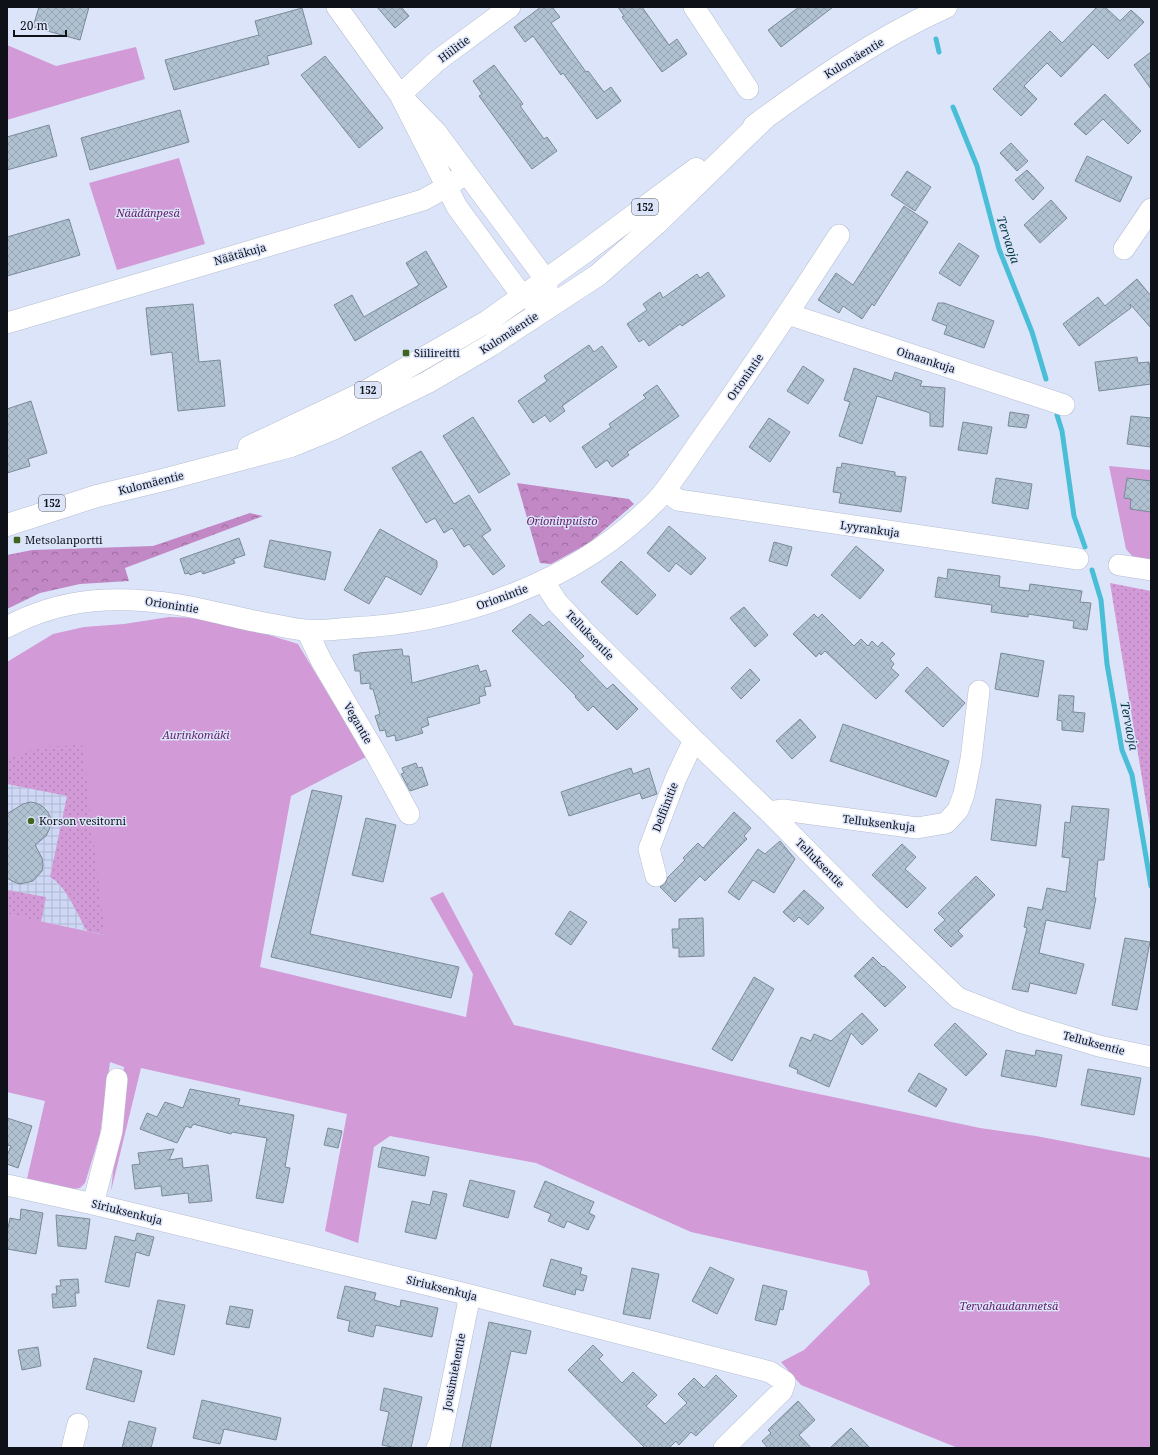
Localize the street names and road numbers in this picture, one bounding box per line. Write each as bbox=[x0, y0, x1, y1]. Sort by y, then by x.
street label: Hiilitie bbox=[435, 32, 473, 65]
street label: Kulomäentie bbox=[821, 34, 886, 81]
road number: 152 bbox=[632, 199, 658, 215]
street label: Näätäkuja bbox=[212, 239, 268, 268]
street label: Kulomäentie bbox=[477, 308, 541, 357]
street label: Oinaankuja bbox=[895, 343, 958, 376]
street label: Orionintie bbox=[723, 350, 766, 403]
road number: 152 bbox=[355, 382, 381, 398]
street label: Kulomäentie bbox=[117, 467, 185, 498]
road number: 152 bbox=[39, 495, 65, 511]
street label: Lyyrankuja bbox=[839, 517, 901, 540]
street label: Orionintie bbox=[474, 580, 530, 613]
street label: Orionintie bbox=[144, 593, 200, 616]
street label: Telluksentie bbox=[563, 607, 618, 663]
street label: Vegantie bbox=[341, 699, 376, 746]
street label: Delfiinitie bbox=[648, 780, 681, 834]
street label: Telluksenkuja bbox=[842, 811, 916, 834]
street label: Telluksentie bbox=[793, 835, 848, 890]
street label: Telluksentie bbox=[1061, 1027, 1127, 1058]
street label: Siriuksenkuja bbox=[90, 1195, 164, 1228]
street label: Siriuksenkuja bbox=[405, 1271, 479, 1304]
street label: Jousimiehentie bbox=[438, 1332, 468, 1413]

